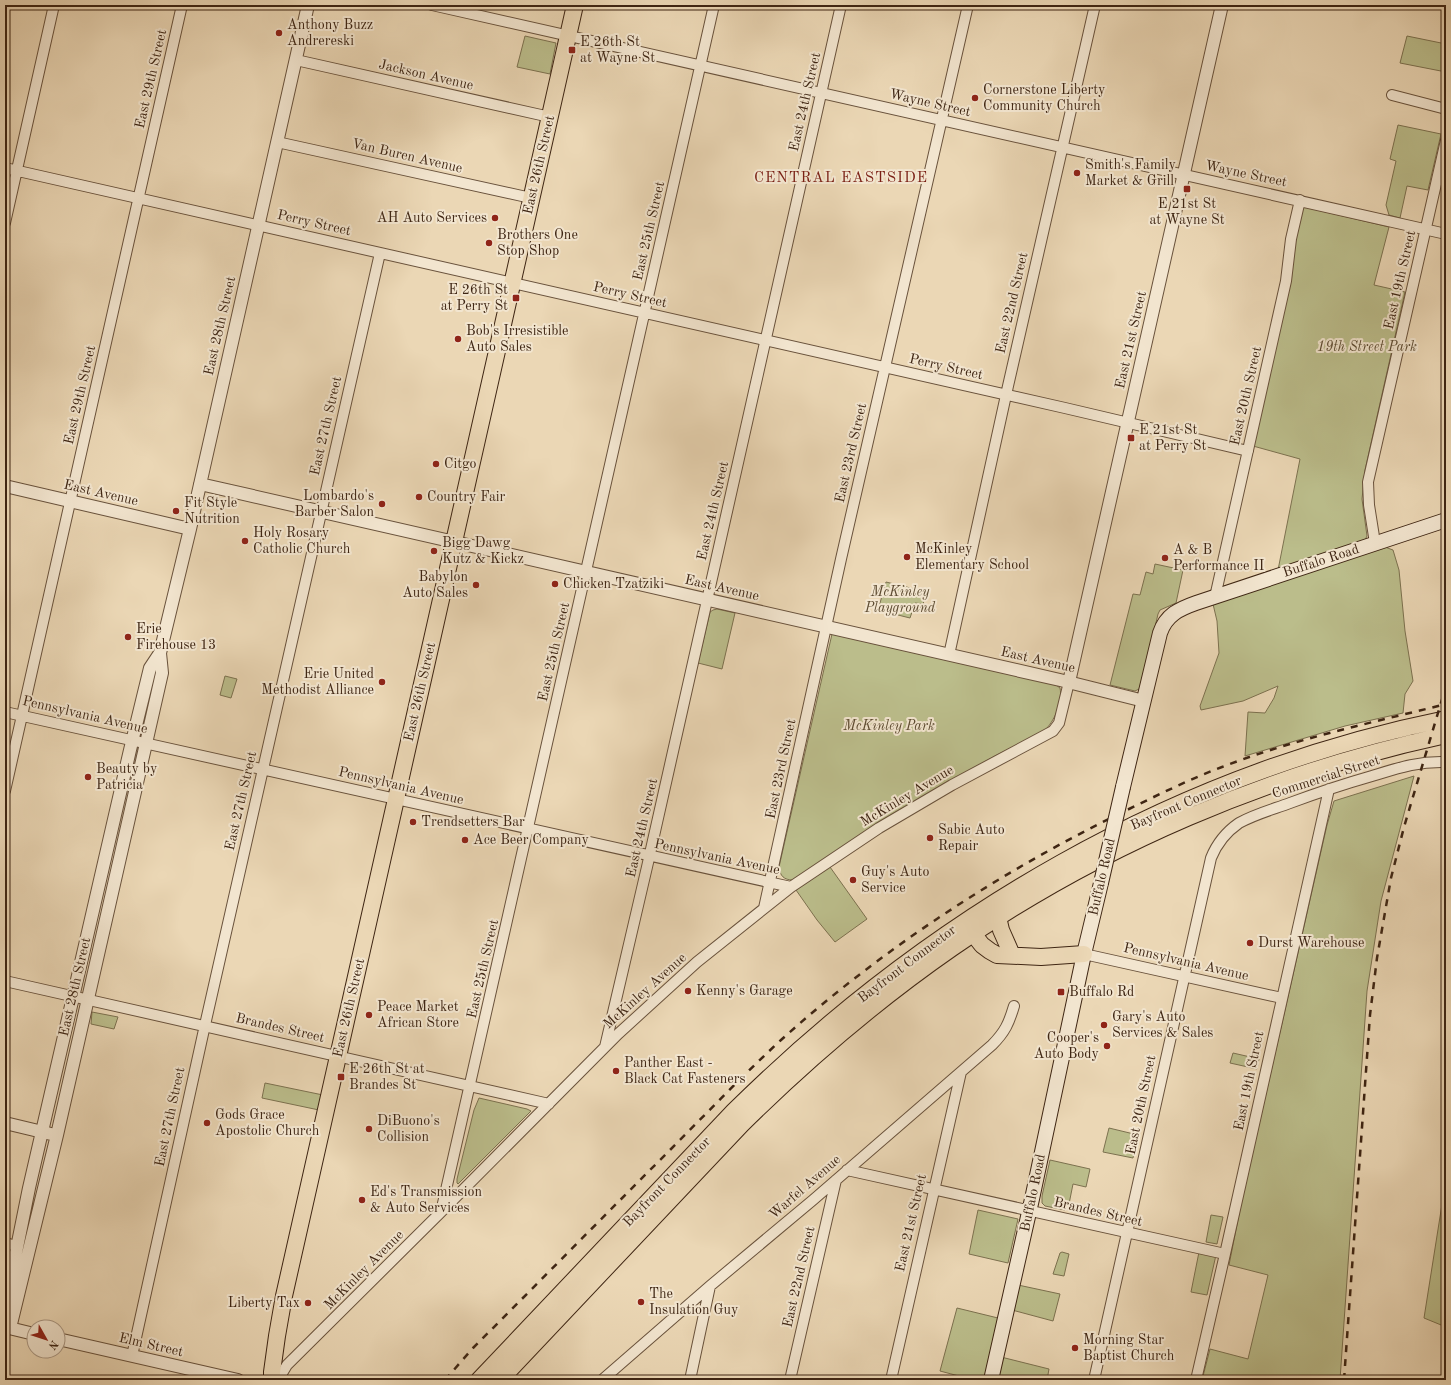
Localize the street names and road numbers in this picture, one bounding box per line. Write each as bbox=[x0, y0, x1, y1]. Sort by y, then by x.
street label: East 29th Street bbox=[133, 28, 169, 130]
street label: East 24th Street bbox=[787, 51, 823, 153]
street label: Jackson Avenue bbox=[377, 57, 475, 93]
street label: Wayne Street bbox=[888, 87, 972, 119]
street label: East 26th Street bbox=[521, 114, 557, 216]
street label: Van Buren Avenue bbox=[350, 136, 464, 176]
street label: Wayne Street bbox=[1204, 159, 1288, 189]
street label: East 25th Street bbox=[631, 180, 667, 282]
street label: Perry Street bbox=[276, 208, 352, 238]
street label: East 19th Street bbox=[1382, 229, 1418, 331]
street label: East 22nd Street bbox=[994, 251, 1030, 355]
street label: East 28th Street bbox=[202, 275, 238, 377]
street label: Perry Street bbox=[592, 280, 668, 310]
street label: East 21st Street bbox=[1113, 290, 1149, 390]
street label: East 29th Street bbox=[62, 344, 98, 446]
street label: East 20th Street bbox=[1228, 345, 1264, 447]
street label: Perry Street bbox=[908, 352, 984, 382]
street label: East 27th Street bbox=[308, 375, 344, 477]
street label: East 23rd Street bbox=[833, 402, 869, 504]
street label: East 24th Street bbox=[695, 460, 731, 562]
street label: East Avenue bbox=[62, 478, 140, 508]
street label: Buffalo Road bbox=[1281, 542, 1361, 580]
street label: East Avenue bbox=[683, 573, 761, 603]
street label: East 25th Street bbox=[536, 601, 572, 703]
street label: East 26th Street bbox=[402, 641, 438, 743]
street label: East Avenue bbox=[999, 645, 1077, 675]
street label: Pennsylvania Avenue bbox=[21, 694, 149, 736]
street label: East 23rd Street bbox=[764, 718, 798, 820]
street label: East 27th Street bbox=[223, 750, 259, 852]
street label: Commercial Street bbox=[1270, 753, 1382, 801]
street label: McKinley Avenue bbox=[858, 763, 956, 829]
street label: Pennsylvania Avenue bbox=[337, 765, 465, 807]
street label: Bayfront Connector bbox=[1128, 773, 1244, 833]
street label: East 24th Street bbox=[624, 777, 660, 879]
street label: Pennsylvania Avenue bbox=[653, 837, 781, 877]
street label: Buffalo Road bbox=[1086, 837, 1118, 917]
street label: East 25th Street bbox=[465, 918, 501, 1020]
street label: Bayfront Connector bbox=[855, 922, 959, 1005]
street label: East 28th Street bbox=[57, 936, 93, 1038]
street label: Pennsylvania Avenue bbox=[1122, 941, 1250, 983]
street label: McKinley Avenue bbox=[601, 950, 689, 1032]
street label: East 26th Street bbox=[331, 957, 367, 1059]
street label: Brandes Street bbox=[234, 1011, 326, 1045]
street label: East 19th Street bbox=[1232, 1030, 1266, 1132]
street label: East 20th Street bbox=[1124, 1054, 1158, 1156]
street label: East 27th Street bbox=[153, 1066, 187, 1168]
street label: Bayfront Connector bbox=[621, 1134, 714, 1230]
street label: Warfel Avenue bbox=[767, 1152, 843, 1222]
street label: Buffalo Road bbox=[1018, 1153, 1048, 1233]
street label: East 21st Street bbox=[893, 1173, 929, 1273]
street label: Brandes Street bbox=[1052, 1195, 1144, 1229]
street label: East 22nd Street bbox=[781, 1225, 817, 1329]
street label: McKinley Avenue bbox=[322, 1228, 406, 1312]
street label: Elm Street bbox=[117, 1331, 185, 1359]

